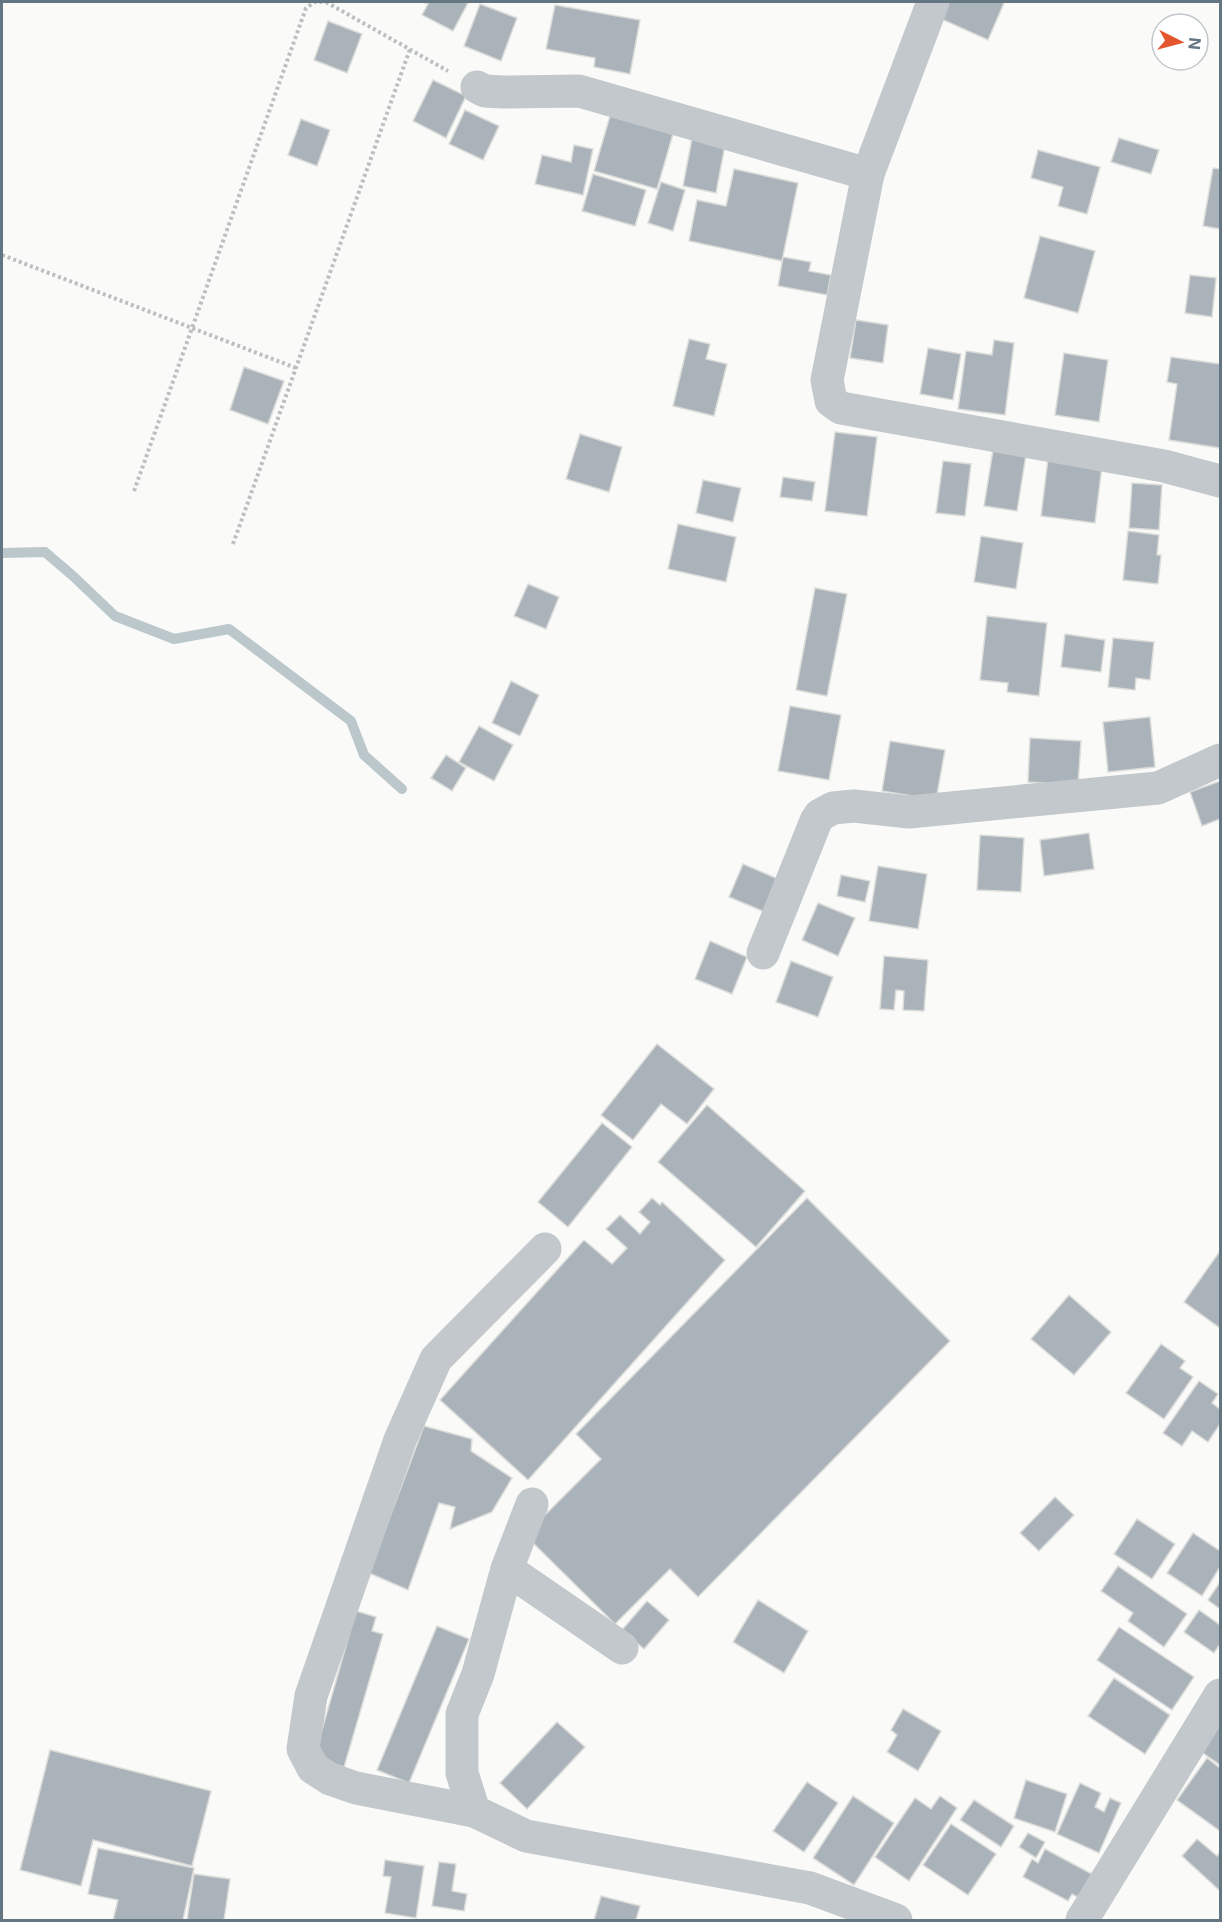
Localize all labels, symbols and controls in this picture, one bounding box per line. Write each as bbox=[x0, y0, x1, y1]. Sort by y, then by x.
north arrow bbox=[1150, 12, 1210, 72]
text: N bbox=[1184, 36, 1206, 51]

